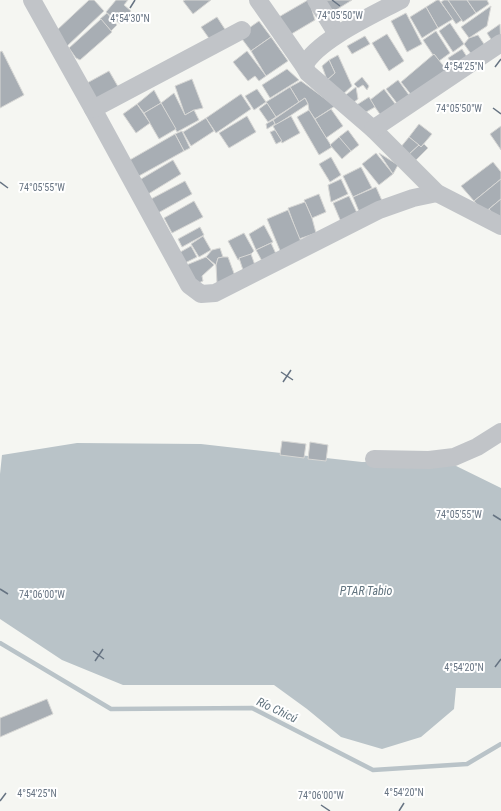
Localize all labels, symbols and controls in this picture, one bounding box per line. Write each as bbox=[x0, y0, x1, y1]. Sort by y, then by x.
text: 74°05'50"W bbox=[317, 10, 363, 21]
text: 4°54'30"N bbox=[110, 13, 150, 24]
text: 4°54'25"N bbox=[444, 61, 484, 72]
text: 74°05'50"W bbox=[436, 103, 482, 114]
text: 74°05'55"W bbox=[19, 182, 65, 193]
text: 74°05'55"W bbox=[436, 509, 482, 520]
water label: PTAR Tabio bbox=[340, 584, 392, 598]
text: 74°06'00"W bbox=[19, 589, 65, 600]
text: 4°54'20"N bbox=[444, 662, 484, 673]
water label: Río Chicú bbox=[254, 694, 300, 726]
text: 4°54'20"N bbox=[384, 787, 424, 798]
text: 4°54'25"N bbox=[17, 788, 57, 799]
text: 74°06'00"W bbox=[298, 790, 344, 801]

